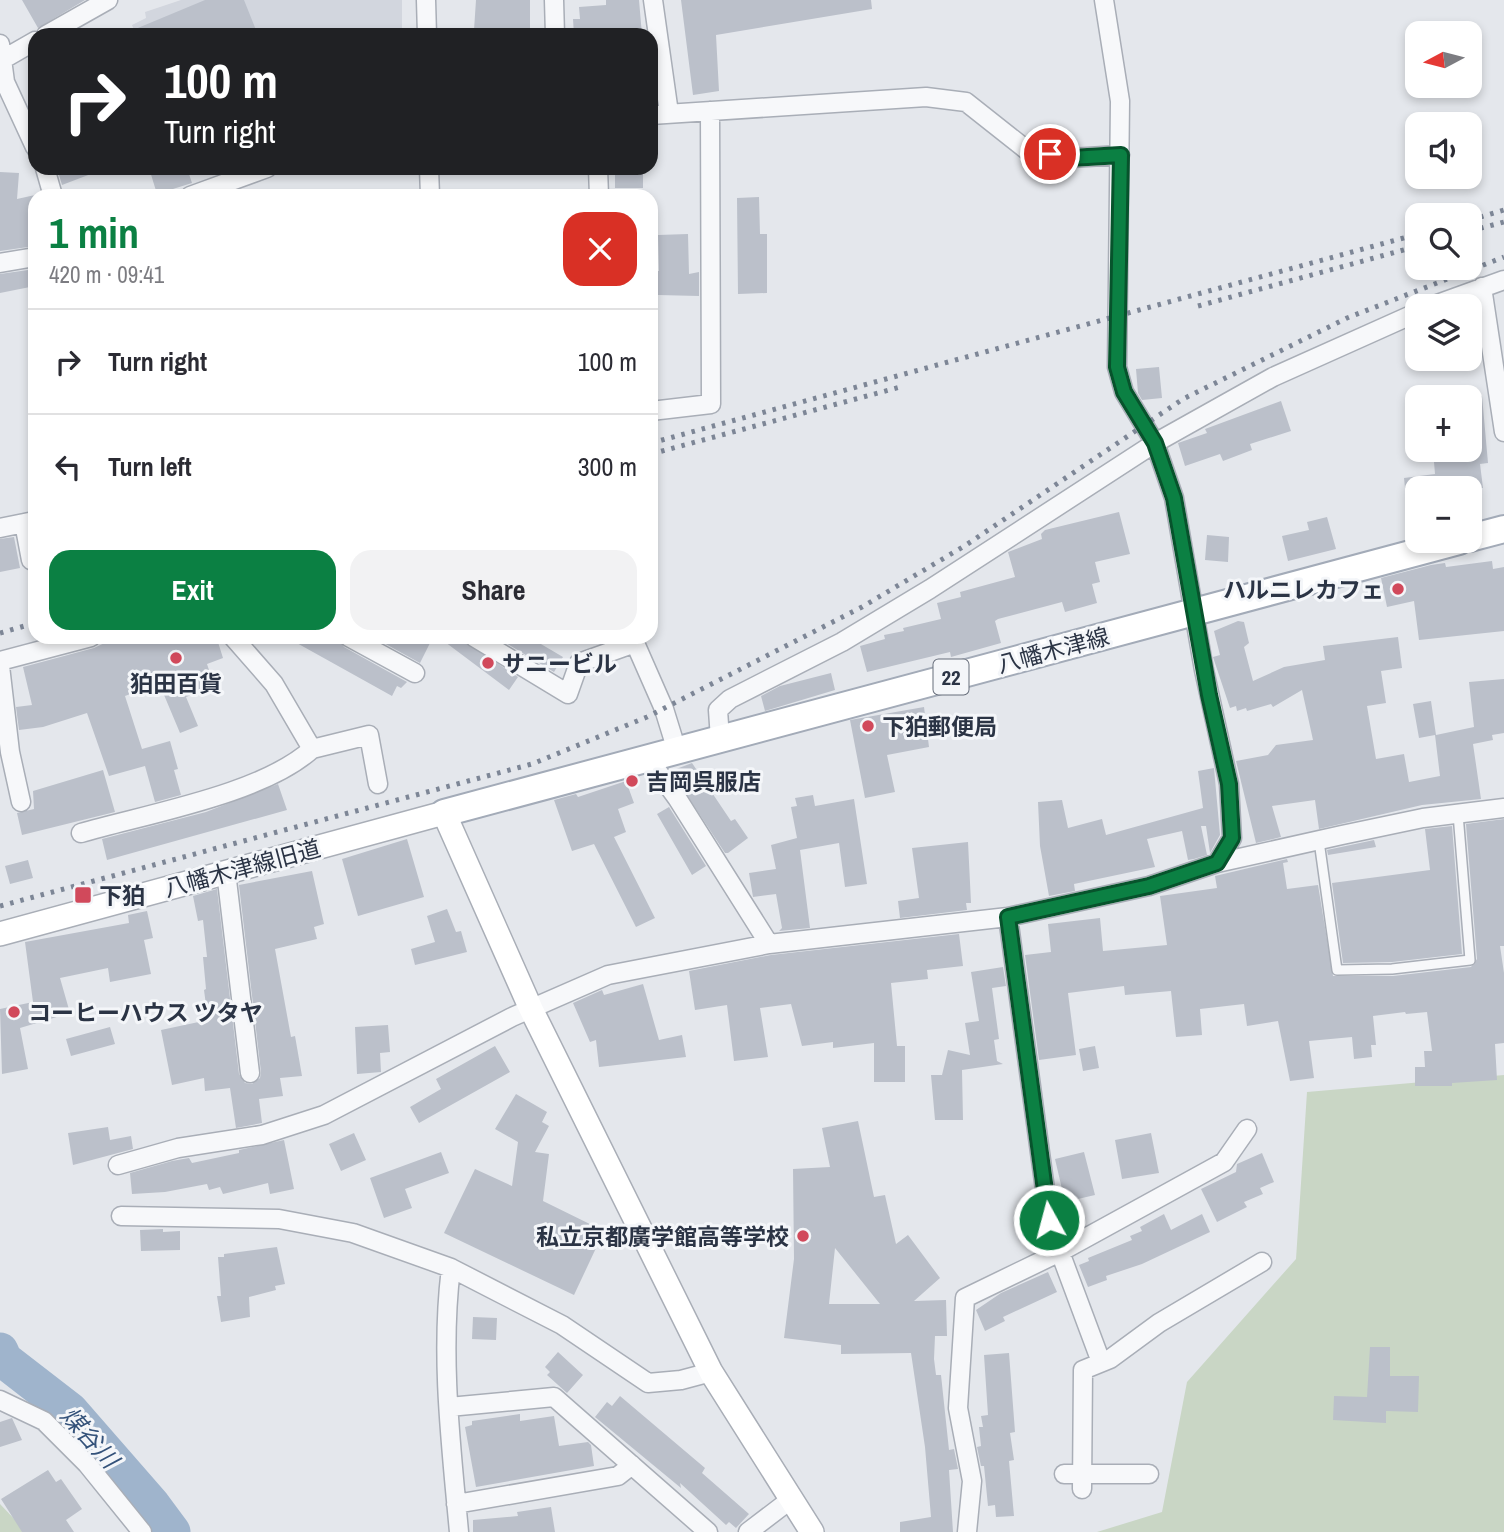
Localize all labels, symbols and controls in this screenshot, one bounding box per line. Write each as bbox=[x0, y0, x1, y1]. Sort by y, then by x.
north arrow bbox=[1405, 21, 1482, 98]
map controls bbox=[1405, 21, 1482, 553]
text: 100 m bbox=[164, 47, 278, 113]
icon: right bbox=[49, 56, 140, 147]
text: Turn right bbox=[164, 110, 276, 153]
button: sound bbox=[1405, 112, 1482, 189]
pin bbox=[1020, 124, 1080, 184]
icon: arrive bbox=[1031, 135, 1069, 173]
button: search bbox=[1405, 203, 1482, 280]
text: 1 min bbox=[49, 205, 139, 261]
button: close bbox=[563, 212, 637, 286]
text: 420 m · 09:41 bbox=[49, 259, 164, 290]
button: layers bbox=[1405, 294, 1482, 371]
icon: right bbox=[49, 343, 87, 381]
text: Turn right bbox=[108, 344, 207, 379]
text: 100 m bbox=[578, 344, 637, 379]
button: + bbox=[1405, 385, 1482, 462]
icon: left bbox=[49, 448, 87, 486]
text: Turn left bbox=[108, 449, 192, 484]
text: 300 m bbox=[578, 449, 637, 484]
button: − bbox=[1405, 476, 1482, 553]
button: Exit bbox=[49, 550, 336, 630]
button: Share bbox=[350, 550, 637, 630]
place label: ハルニレカフェ bbox=[1223, 574, 1384, 605]
marker: ハルニレカフェ bbox=[1390, 581, 1406, 597]
street label: 八幡木津線 bbox=[993, 620, 1113, 680]
place label: サニービル bbox=[502, 648, 617, 679]
marker: 狛田百貨 bbox=[168, 650, 184, 666]
marker: サニービル bbox=[480, 655, 496, 671]
road number: 22 bbox=[934, 660, 968, 694]
place label: 狛田百貨 bbox=[130, 668, 222, 699]
place label: 下狛郵便局 bbox=[882, 711, 997, 742]
marker: 下狛郵便局 bbox=[860, 718, 876, 734]
place label: 吉岡呉服店 bbox=[646, 766, 761, 797]
marker: 吉岡呉服店 bbox=[624, 773, 640, 789]
street label: 八幡木津線旧道 bbox=[160, 832, 324, 904]
place label: 下狛 bbox=[99, 880, 145, 911]
marker: 下狛 bbox=[73, 885, 93, 905]
place label: コーヒーハウス ツタヤ bbox=[28, 997, 263, 1028]
marker: コーヒーハウス ツタヤ bbox=[6, 1004, 22, 1020]
position arrow bbox=[1012, 1183, 1086, 1257]
place label: 私立京都廣学館高等学校 bbox=[536, 1221, 789, 1252]
marker: 私立京都廣学館高等学校 bbox=[795, 1228, 811, 1244]
water label: 煤谷川 bbox=[54, 1400, 128, 1477]

